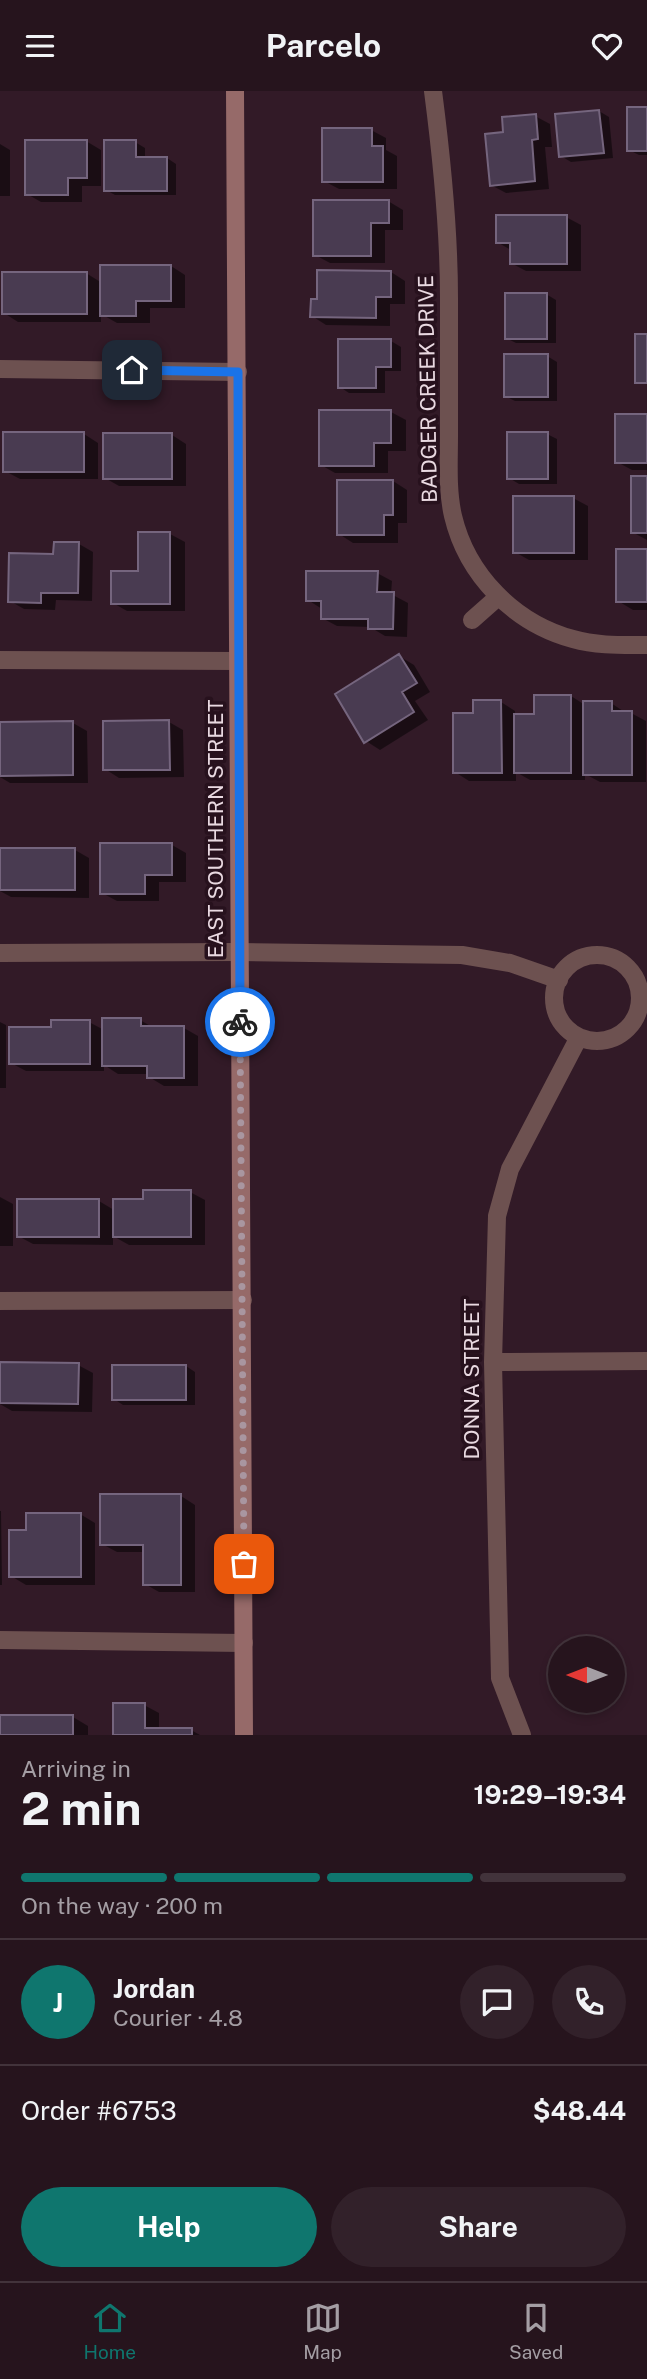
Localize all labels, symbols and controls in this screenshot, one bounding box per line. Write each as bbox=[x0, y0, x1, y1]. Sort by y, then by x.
icon: menu bbox=[21, 27, 59, 65]
text: Parcelo bbox=[266, 27, 381, 64]
icon: heart bbox=[588, 27, 626, 65]
street label: BADGER CREEK DRIVE bbox=[413, 275, 442, 503]
pin bbox=[102, 340, 162, 400]
icon: home bbox=[113, 351, 151, 389]
street label: EAST SOUTHERN STREET bbox=[203, 700, 228, 958]
courier bbox=[205, 987, 275, 1057]
icon: bike bbox=[221, 1003, 259, 1041]
street label: DONNA STREET bbox=[459, 1298, 484, 1460]
pin bbox=[214, 1534, 274, 1594]
icon: bag bbox=[225, 1545, 263, 1583]
north arrow bbox=[548, 1636, 625, 1713]
map controls bbox=[548, 1636, 625, 1713]
text: Arriving in bbox=[21, 1755, 131, 1782]
text: 19:29–19:34 bbox=[473, 1779, 626, 1810]
text: 2 min bbox=[21, 1781, 141, 1835]
text: On the way · 200 m bbox=[21, 1892, 223, 1919]
button: chat bbox=[460, 1965, 534, 2039]
button: phone bbox=[552, 1965, 626, 2039]
text: Jordan bbox=[113, 1973, 195, 2004]
text: J bbox=[53, 1987, 63, 2018]
text: Courier · 4.8 bbox=[113, 2004, 243, 2031]
text: Order #6753 bbox=[21, 2095, 177, 2126]
text: $48.44 bbox=[533, 2095, 626, 2126]
button: Help bbox=[21, 2187, 317, 2267]
button: Share bbox=[331, 2187, 626, 2267]
tab: Home bbox=[84, 2299, 136, 2363]
tab: Map bbox=[303, 2299, 342, 2363]
tab: Saved bbox=[509, 2299, 563, 2363]

